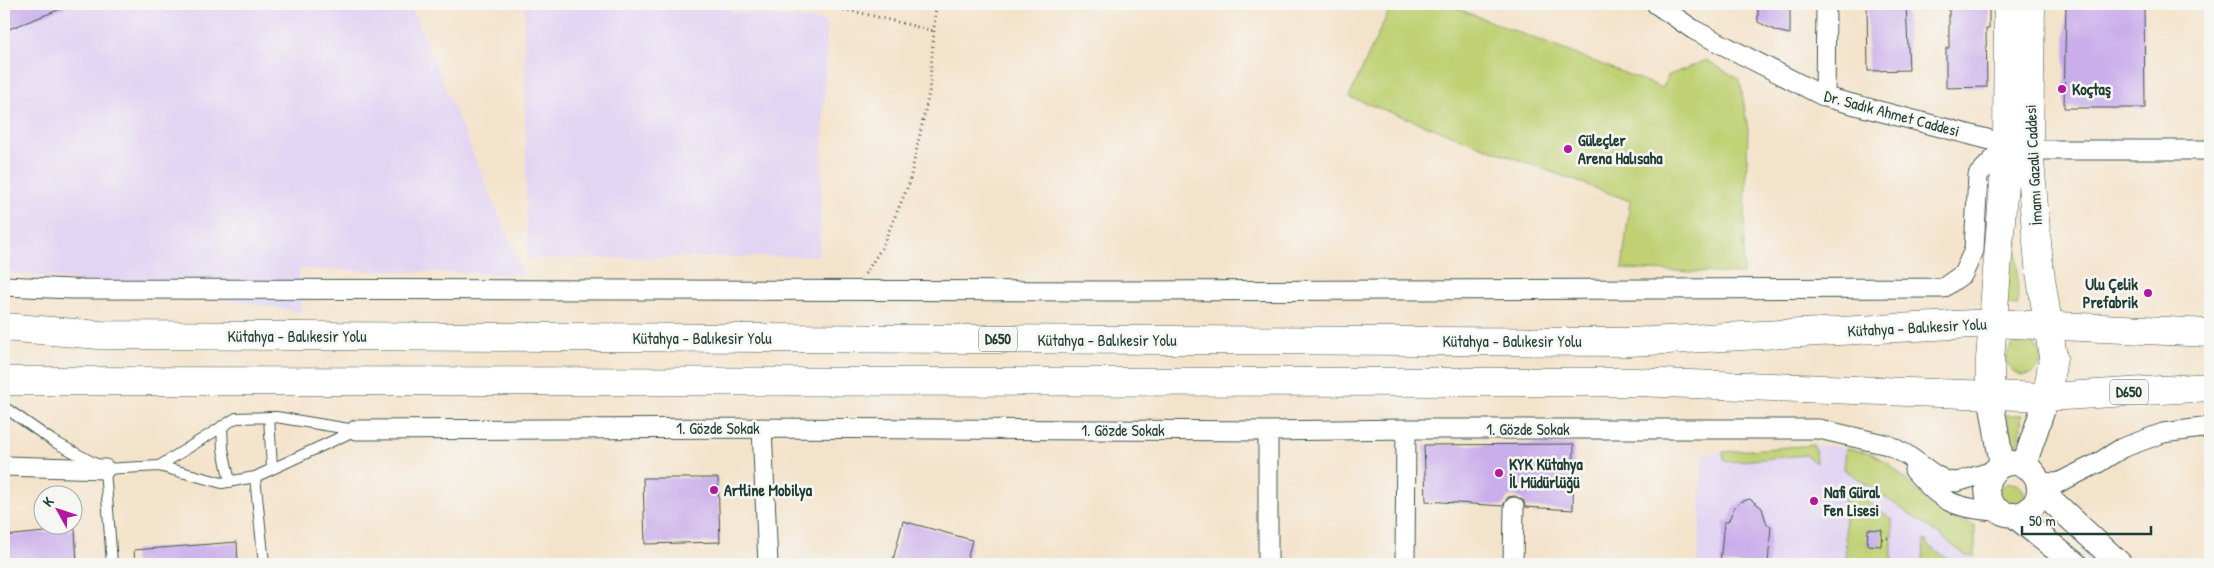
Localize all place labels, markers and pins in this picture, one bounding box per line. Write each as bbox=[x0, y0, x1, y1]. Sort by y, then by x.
place label: Koçtaş bbox=[2072, 78, 2112, 100]
marker: Koçtaş bbox=[2056, 83, 2068, 95]
place label: Güleçler Arena Halısaha bbox=[1578, 129, 1663, 169]
marker: Güleçler Arena Halısaha bbox=[1562, 143, 1574, 155]
place label: Ulu Çelik Prefabrik bbox=[2083, 273, 2138, 313]
marker: Ulu Çelik Prefabrik bbox=[2142, 287, 2154, 299]
place label: KYK Kütahya İl Müdürlüğü bbox=[1509, 453, 1584, 494]
marker: KYK Kütahya İl Müdürlüğü bbox=[1493, 467, 1505, 479]
place label: Artline Mobilya bbox=[724, 479, 813, 502]
place label: Nafi Güral Fen Lisesi bbox=[1823, 481, 1880, 521]
marker: Artline Mobilya bbox=[708, 484, 720, 496]
marker: Nafi Güral Fen Lisesi bbox=[1808, 495, 1820, 507]

